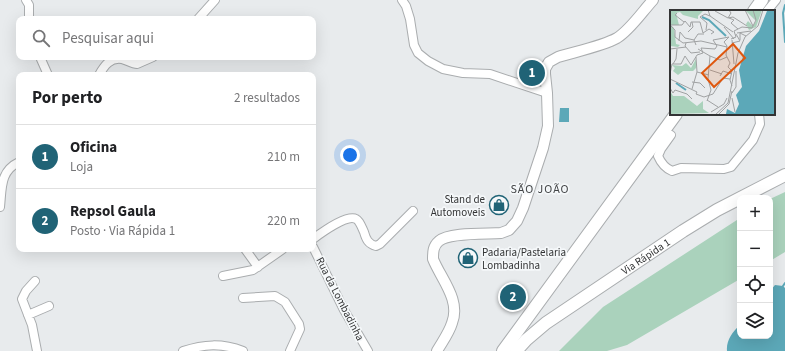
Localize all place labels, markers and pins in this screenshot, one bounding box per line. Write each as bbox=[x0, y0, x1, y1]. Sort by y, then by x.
pin: 1 bbox=[519, 58, 545, 88]
place label: Stand de Automoveis bbox=[431, 192, 486, 220]
shop icon: Stand de Automoveis bbox=[488, 194, 510, 216]
place label: Padaria/Pastelaria Lombadinha bbox=[482, 245, 566, 273]
shop icon: Padaria/Pastelaria Lombadinha bbox=[457, 247, 479, 269]
pin: 2 bbox=[500, 282, 526, 312]

